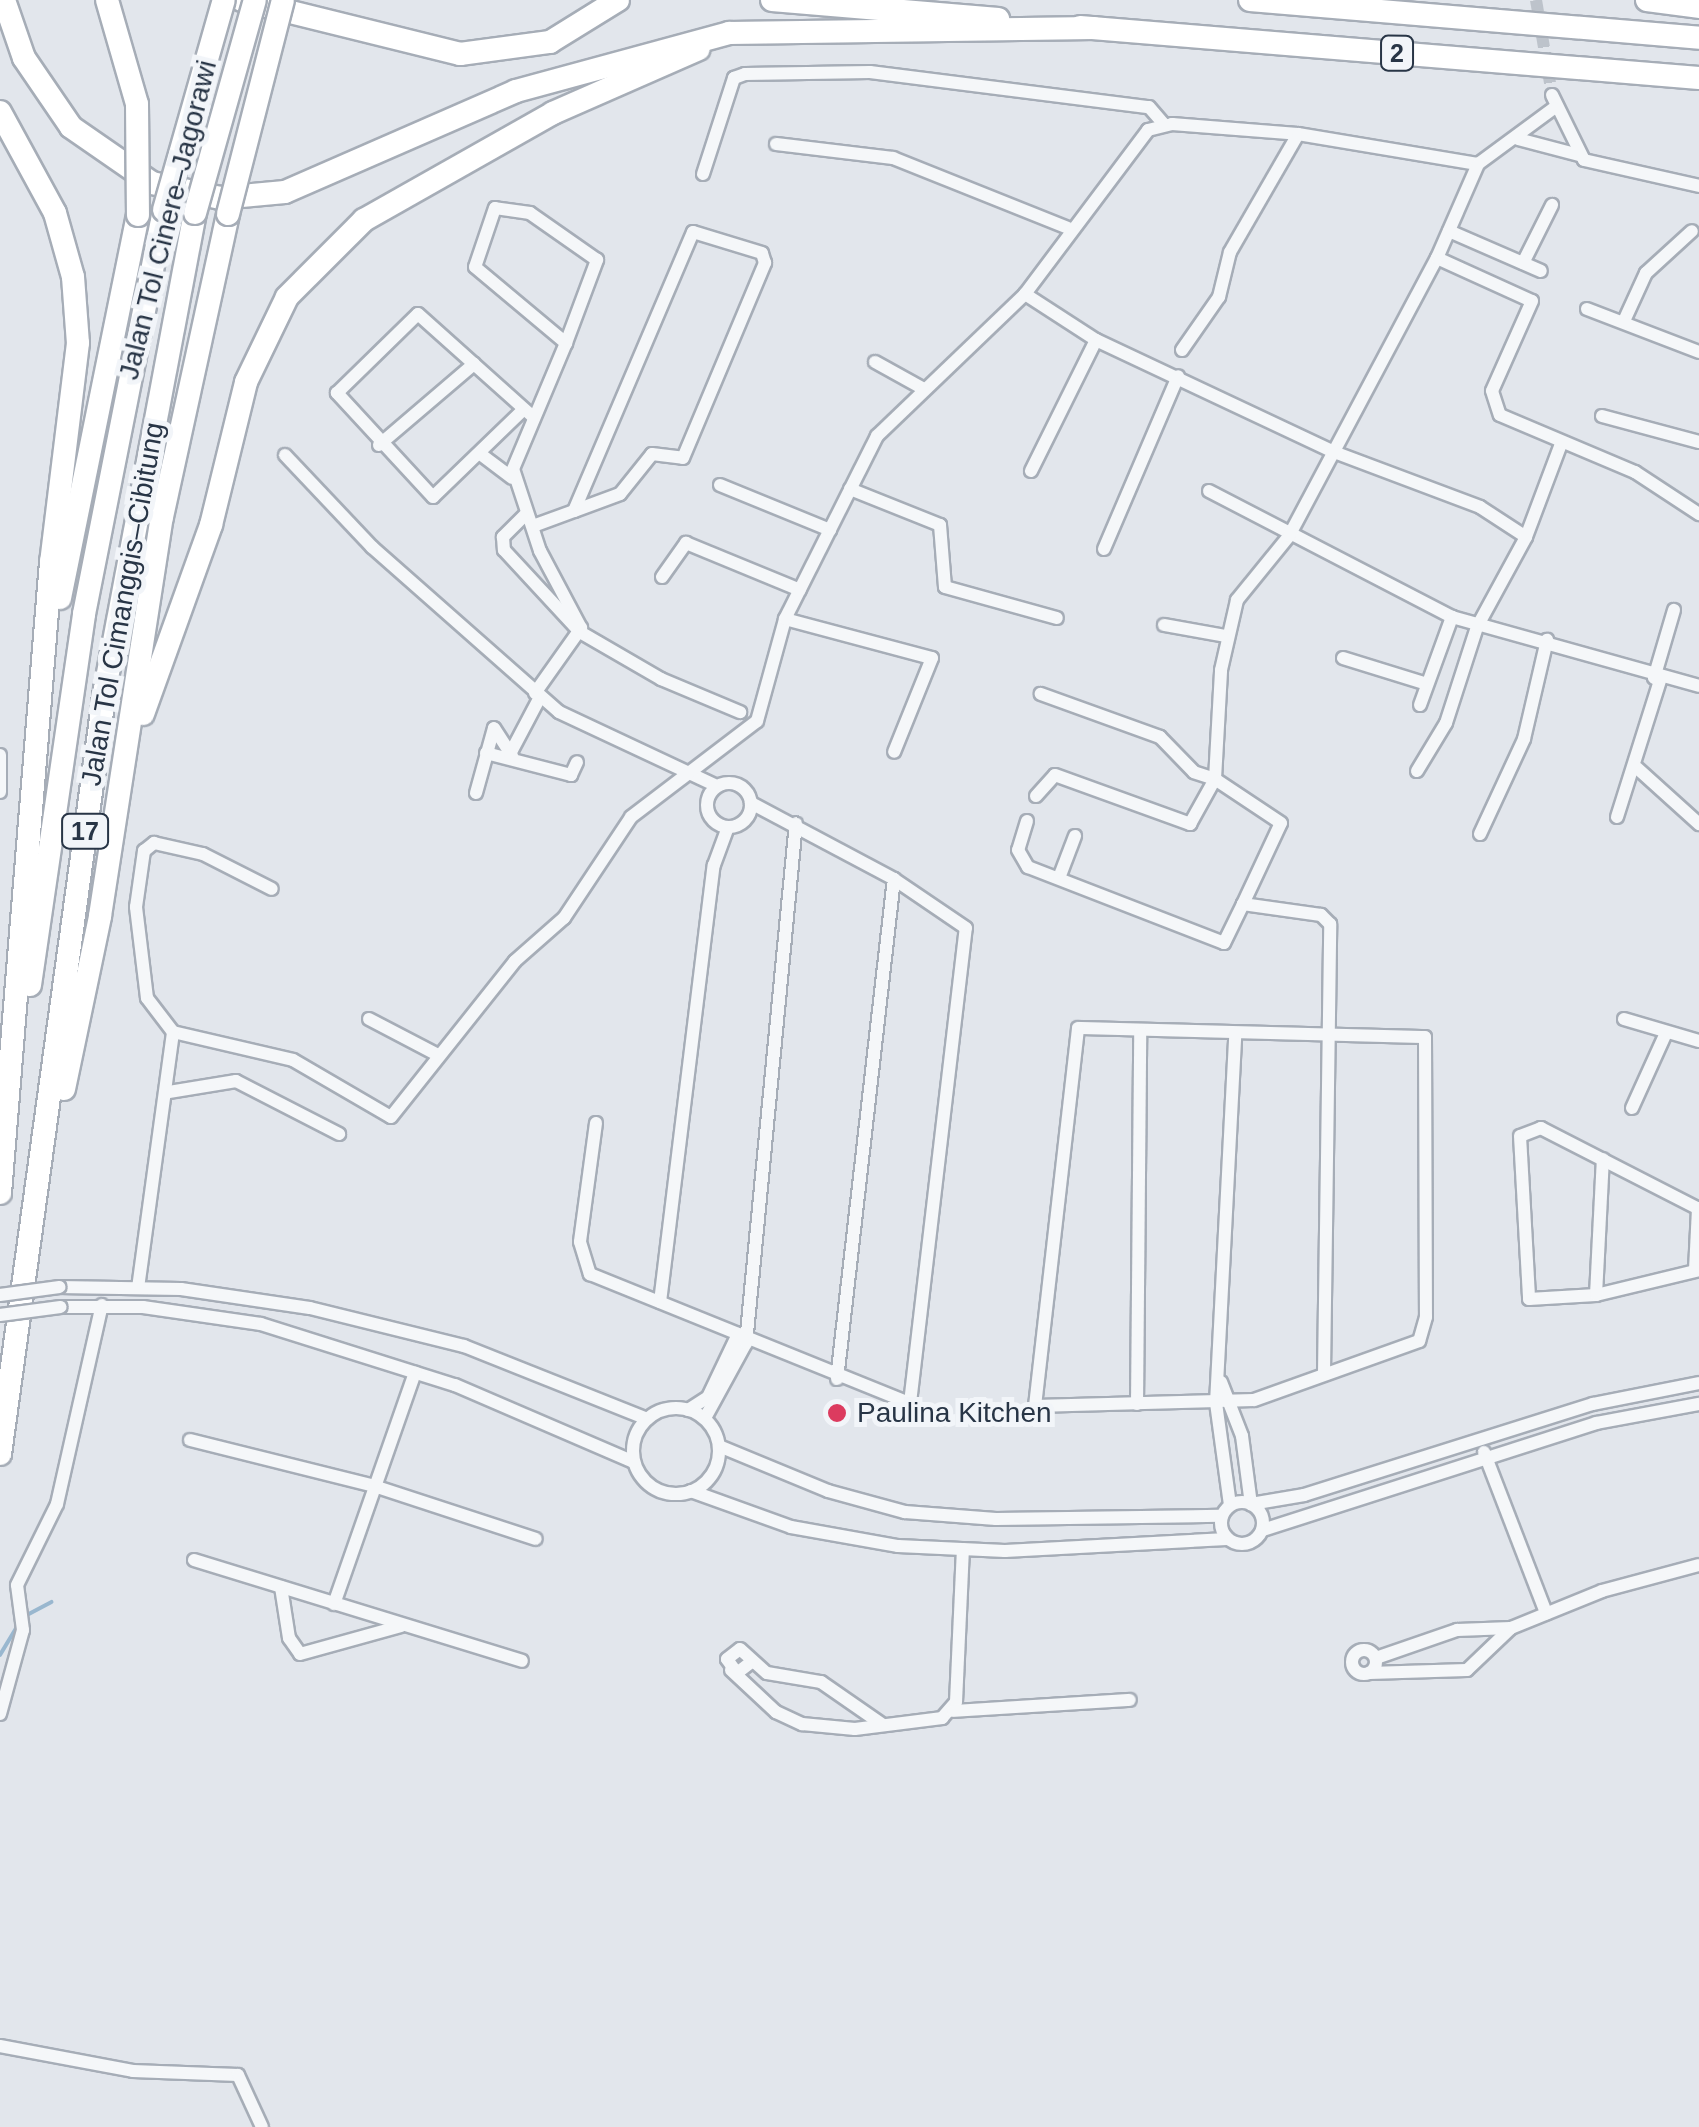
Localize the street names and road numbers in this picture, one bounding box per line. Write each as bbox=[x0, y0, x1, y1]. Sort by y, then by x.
road number: 2 bbox=[1380, 33, 1414, 73]
street label: Jalan Tol Cinere–Jagorawi bbox=[112, 57, 224, 383]
street label: Jalan Tol Cimanggis–Cibitung bbox=[74, 419, 172, 789]
road number: 17 bbox=[60, 811, 110, 851]

